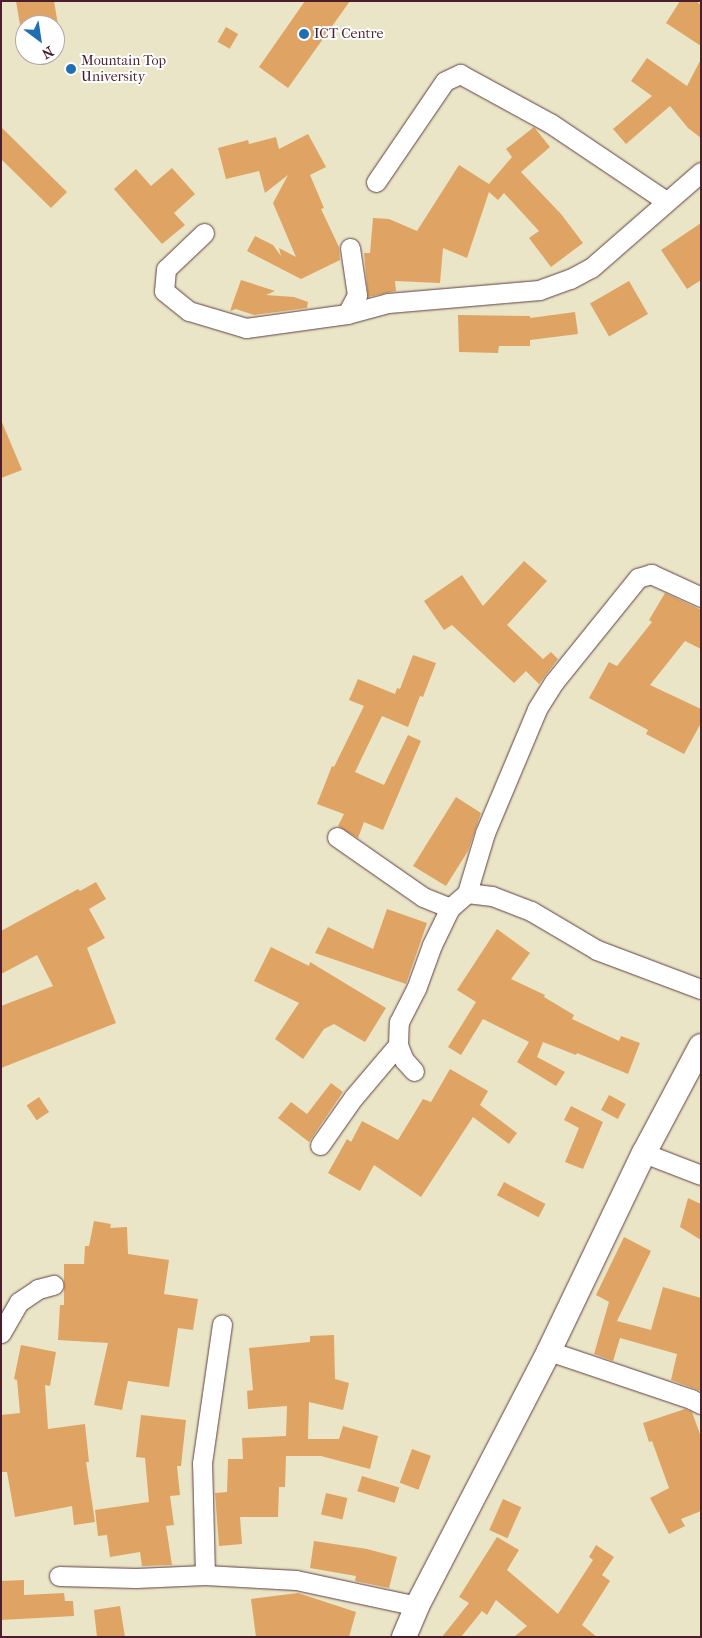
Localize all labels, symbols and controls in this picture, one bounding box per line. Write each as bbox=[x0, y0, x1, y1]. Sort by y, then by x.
north arrow bbox=[15, 15, 65, 65]
place label: ICT Centre bbox=[314, 26, 383, 42]
marker: ICT Centre bbox=[298, 28, 310, 40]
text: N bbox=[39, 42, 56, 62]
place label: Mountain Top University bbox=[81, 53, 166, 85]
marker: Mountain Top University bbox=[65, 63, 77, 75]

